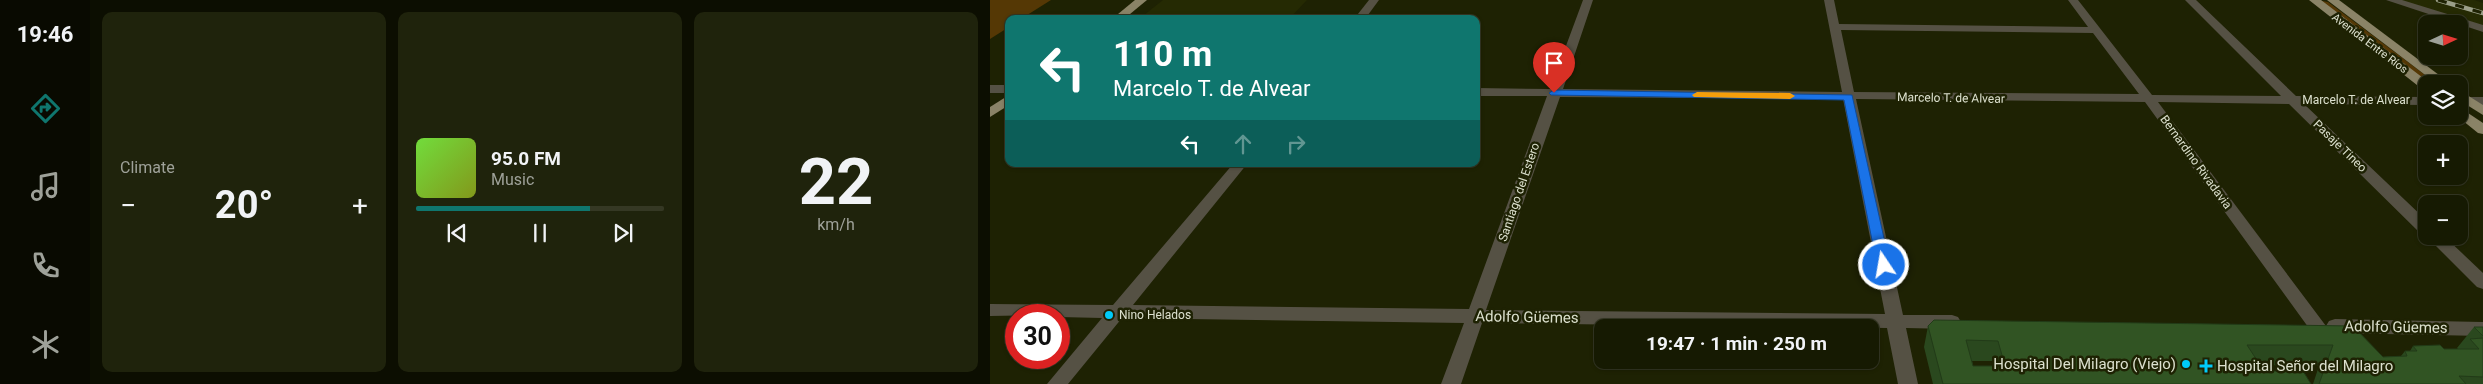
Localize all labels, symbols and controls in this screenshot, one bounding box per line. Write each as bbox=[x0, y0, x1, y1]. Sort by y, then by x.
street label: Avenida Entre Ríos bbox=[2329, 11, 2410, 76]
north arrow bbox=[2418, 15, 2468, 65]
map controls bbox=[2418, 15, 2468, 245]
text: 19:46 bbox=[17, 22, 73, 47]
text: 110 m bbox=[1113, 34, 1212, 75]
icon: left bbox=[1030, 35, 1095, 100]
pin bbox=[1533, 42, 1575, 93]
icon: arrive bbox=[1540, 49, 1568, 77]
button: layers bbox=[2418, 75, 2468, 125]
text: Marcelo T. de Alvear bbox=[1113, 76, 1310, 101]
street label: Marcelo T. de Alvear bbox=[1897, 90, 2005, 106]
icon: directions bbox=[28, 91, 63, 126]
street label: Marcelo T. de Alvear bbox=[2302, 93, 2410, 107]
street label: Bernardino Rivadavia bbox=[2157, 113, 2235, 211]
street label: Pasaje Tineo bbox=[2310, 117, 2370, 175]
icon: left bbox=[1176, 130, 1204, 158]
icon: ahead bbox=[1229, 130, 1257, 158]
icon: right bbox=[1282, 130, 1310, 158]
button: + bbox=[2418, 135, 2468, 185]
street label: Santiago del Estero bbox=[1496, 141, 1542, 243]
text: 22 bbox=[799, 144, 873, 220]
text: 95.0 FM bbox=[491, 147, 561, 170]
text: Climate bbox=[120, 158, 175, 177]
icon: music bbox=[28, 169, 63, 204]
text: Music bbox=[491, 170, 534, 189]
text: 20° bbox=[215, 183, 273, 227]
text: − bbox=[120, 189, 136, 222]
text: + bbox=[352, 189, 368, 222]
button: − bbox=[2418, 195, 2468, 245]
text: km/h bbox=[817, 215, 855, 234]
icon: previous bbox=[443, 219, 471, 247]
icon: pause bbox=[526, 219, 554, 247]
icon: next bbox=[609, 219, 637, 247]
position arrow bbox=[1857, 238, 1909, 290]
icon: phone bbox=[28, 248, 63, 283]
speed limit sign: 30 bbox=[1005, 304, 1070, 369]
street label: Adolfo Güemes bbox=[1475, 307, 1579, 327]
place label: Nino Helados bbox=[1119, 308, 1191, 322]
marker: Nino Helados bbox=[1103, 309, 1115, 321]
street label: Adolfo Güemes bbox=[2344, 317, 2448, 337]
icon: climate bbox=[28, 327, 63, 362]
text: 19:47 · 1 min · 250 m bbox=[1646, 332, 1827, 355]
place label: Hospital Del Milagro (Viejo) bbox=[1993, 355, 2176, 373]
place label: Hospital Señor del Milagro bbox=[2217, 357, 2393, 375]
marker: Hospital Del Milagro (Viejo) bbox=[2180, 358, 2192, 370]
marker: Hospital Señor del Milagro bbox=[2199, 359, 2213, 373]

